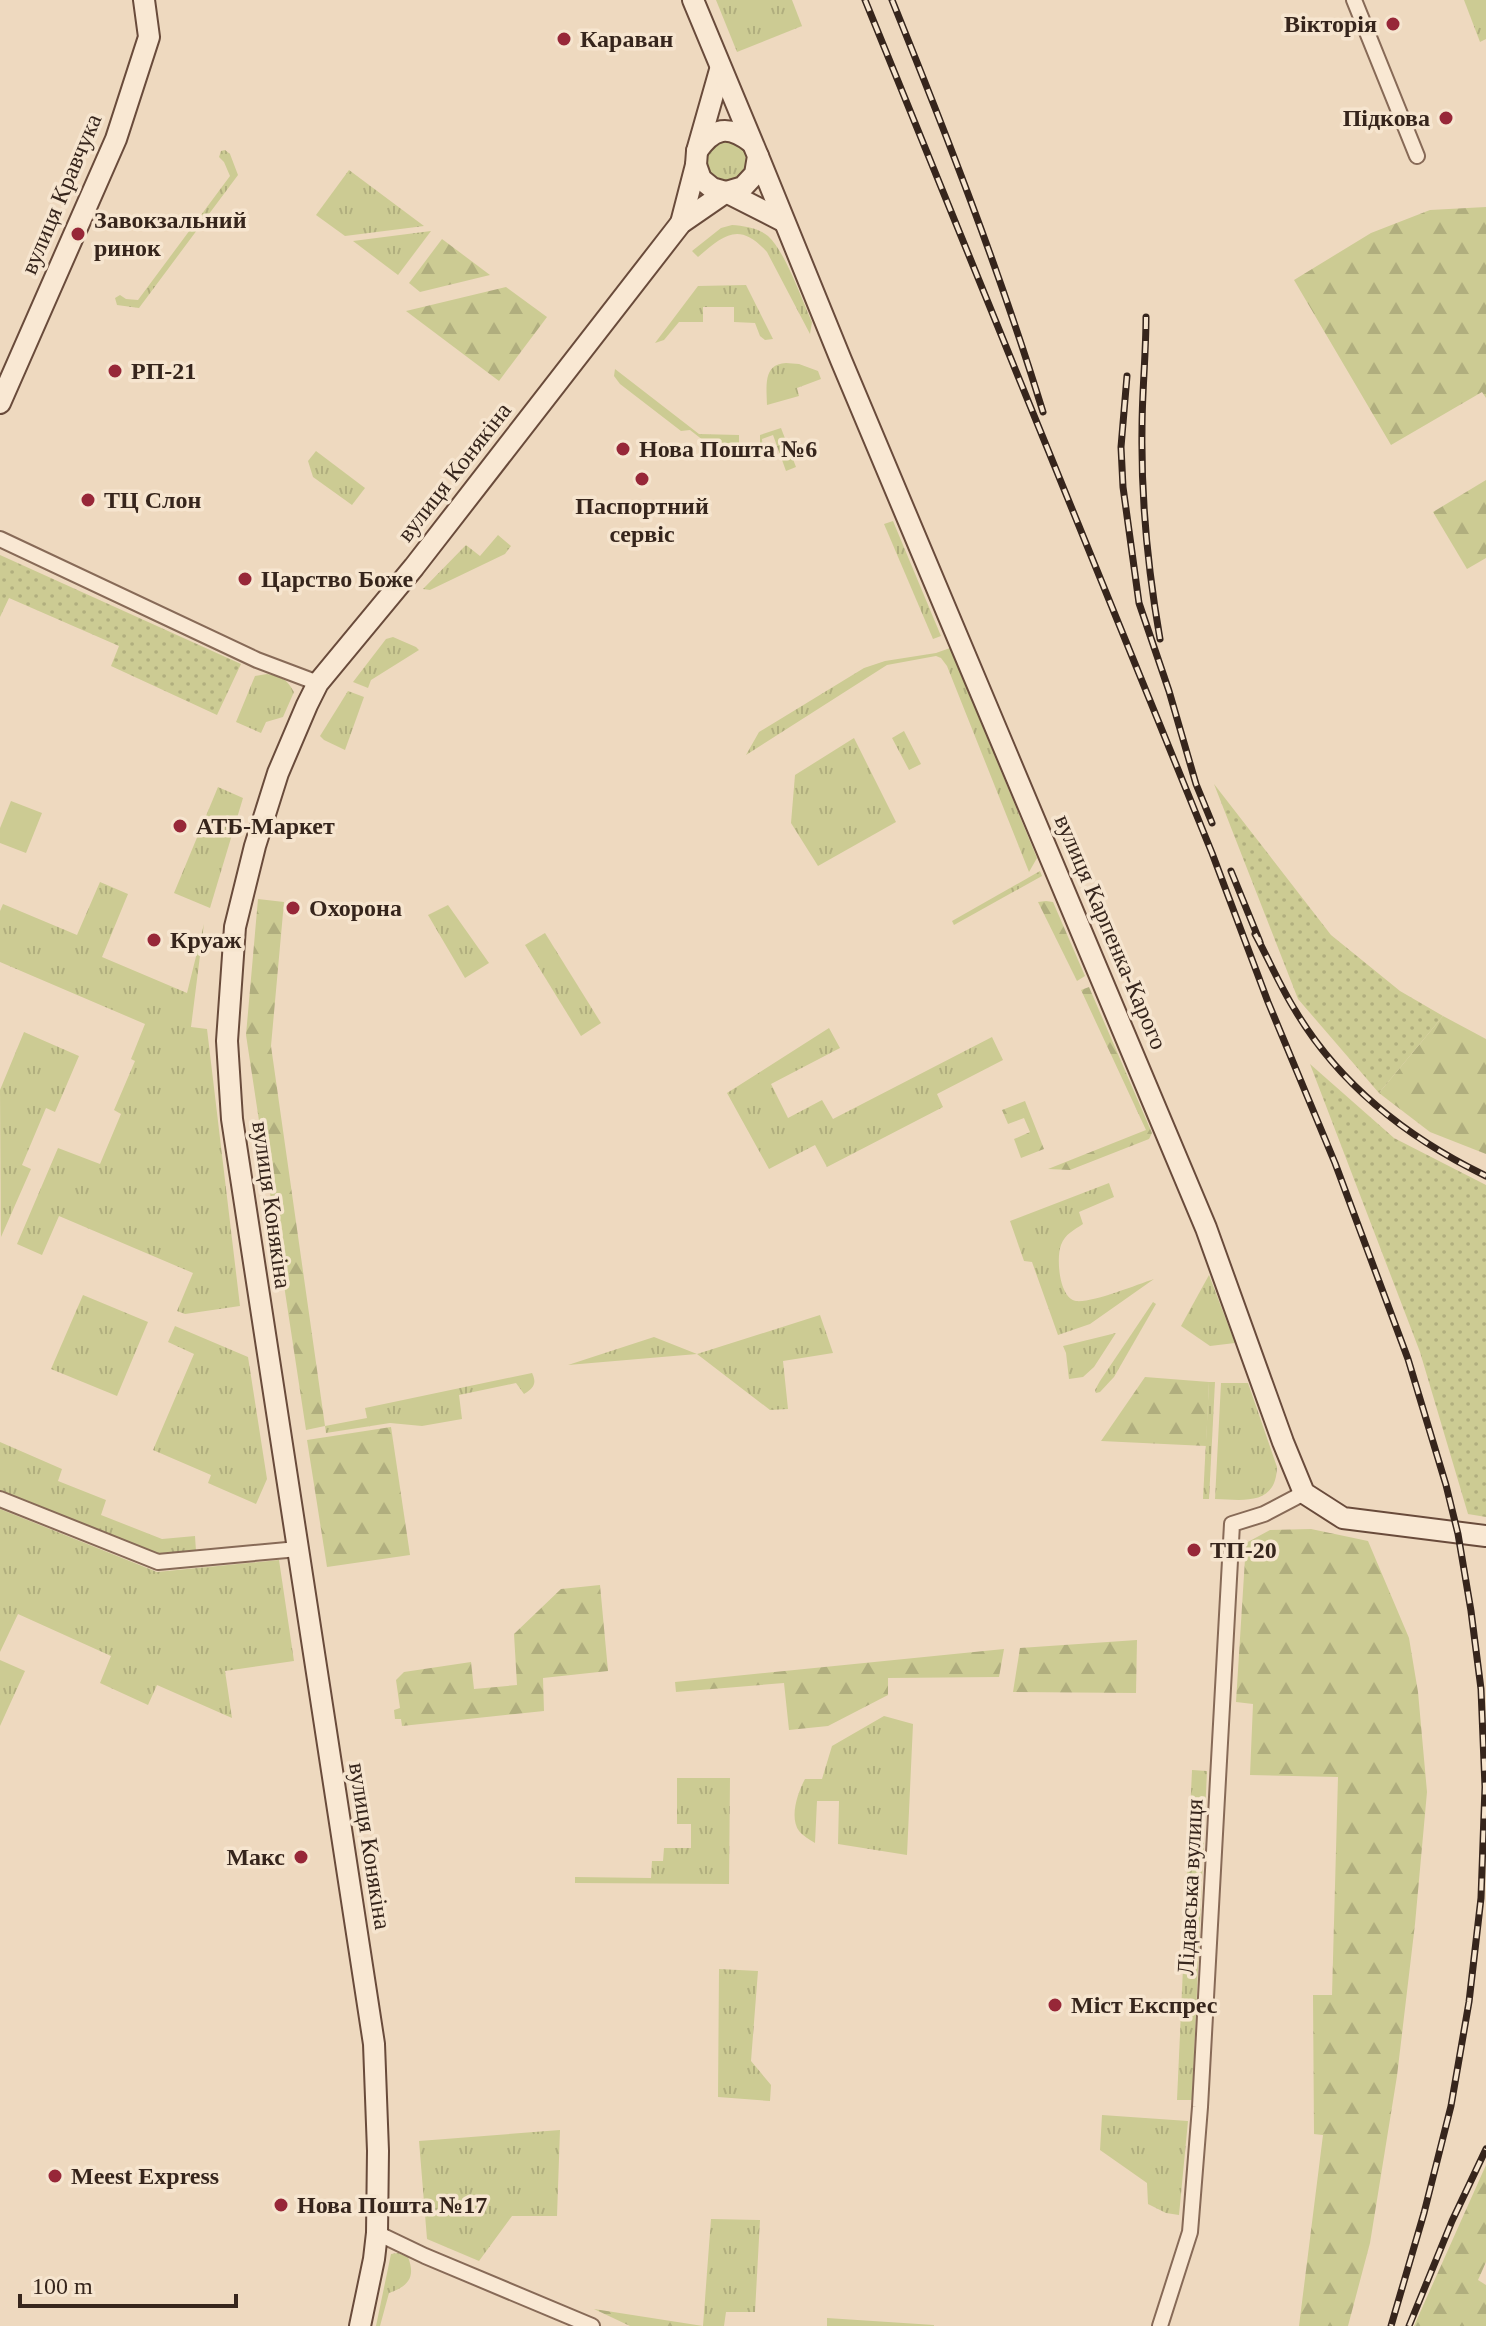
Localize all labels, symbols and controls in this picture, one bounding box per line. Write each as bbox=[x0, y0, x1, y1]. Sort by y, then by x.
place label: Вікторія bbox=[1284, 11, 1377, 37]
marker: Вікторія bbox=[1384, 15, 1402, 33]
place label: Караван bbox=[580, 26, 673, 52]
marker: Караван bbox=[555, 30, 573, 48]
place label: Підкова bbox=[1343, 105, 1430, 131]
marker: Підкова bbox=[1437, 109, 1455, 127]
street label: вулиця Кравчука bbox=[16, 110, 107, 278]
place label: Завокзальний ринок bbox=[94, 207, 247, 261]
marker: Завокзальний ринок bbox=[69, 225, 87, 243]
place label: РП-21 bbox=[131, 358, 196, 384]
marker: РП-21 bbox=[106, 362, 124, 380]
street label: вулиця Конякіна bbox=[392, 397, 516, 546]
place label: Нова Пошта №6 bbox=[639, 436, 817, 462]
marker: Нова Пошта №6 bbox=[614, 440, 632, 458]
marker: Паспортний сервіс bbox=[633, 470, 651, 488]
place label: ТЦ Слон bbox=[104, 487, 201, 513]
marker: ТЦ Слон bbox=[79, 491, 97, 509]
place label: Паспортний сервіс bbox=[575, 493, 709, 547]
place label: Царство Боже bbox=[261, 566, 414, 592]
marker: Царство Боже bbox=[236, 570, 254, 588]
street label: вулиця Карпенка-Карого bbox=[1050, 811, 1172, 1053]
place label: АТБ-Маркет bbox=[196, 813, 335, 839]
marker: АТБ-Маркет bbox=[171, 817, 189, 835]
place label: Охорона bbox=[309, 895, 402, 921]
marker: Охорона bbox=[284, 899, 302, 917]
place label: Круаж bbox=[170, 927, 242, 953]
marker: Круаж bbox=[145, 931, 163, 949]
street label: вулиця Конякіна bbox=[247, 1120, 297, 1291]
place label: ТП-20 bbox=[1210, 1537, 1277, 1563]
marker: ТП-20 bbox=[1185, 1541, 1203, 1559]
street label: вулиця Конякіна bbox=[344, 1761, 396, 1932]
street label: Лідавська вулиця bbox=[1172, 1798, 1208, 1976]
place label: Макс bbox=[226, 1844, 285, 1870]
marker: Макс bbox=[292, 1848, 310, 1866]
place label: Міст Експрес bbox=[1071, 1992, 1218, 2018]
marker: Міст Експрес bbox=[1046, 1996, 1064, 2014]
place label: Meest Express bbox=[71, 2163, 219, 2189]
marker: Meest Express bbox=[46, 2167, 64, 2185]
place label: Нова Пошта №17 bbox=[297, 2192, 487, 2218]
marker: Нова Пошта №17 bbox=[272, 2196, 290, 2214]
scale bar bbox=[20, 2258, 236, 2308]
text: 100 m bbox=[32, 2273, 93, 2299]

